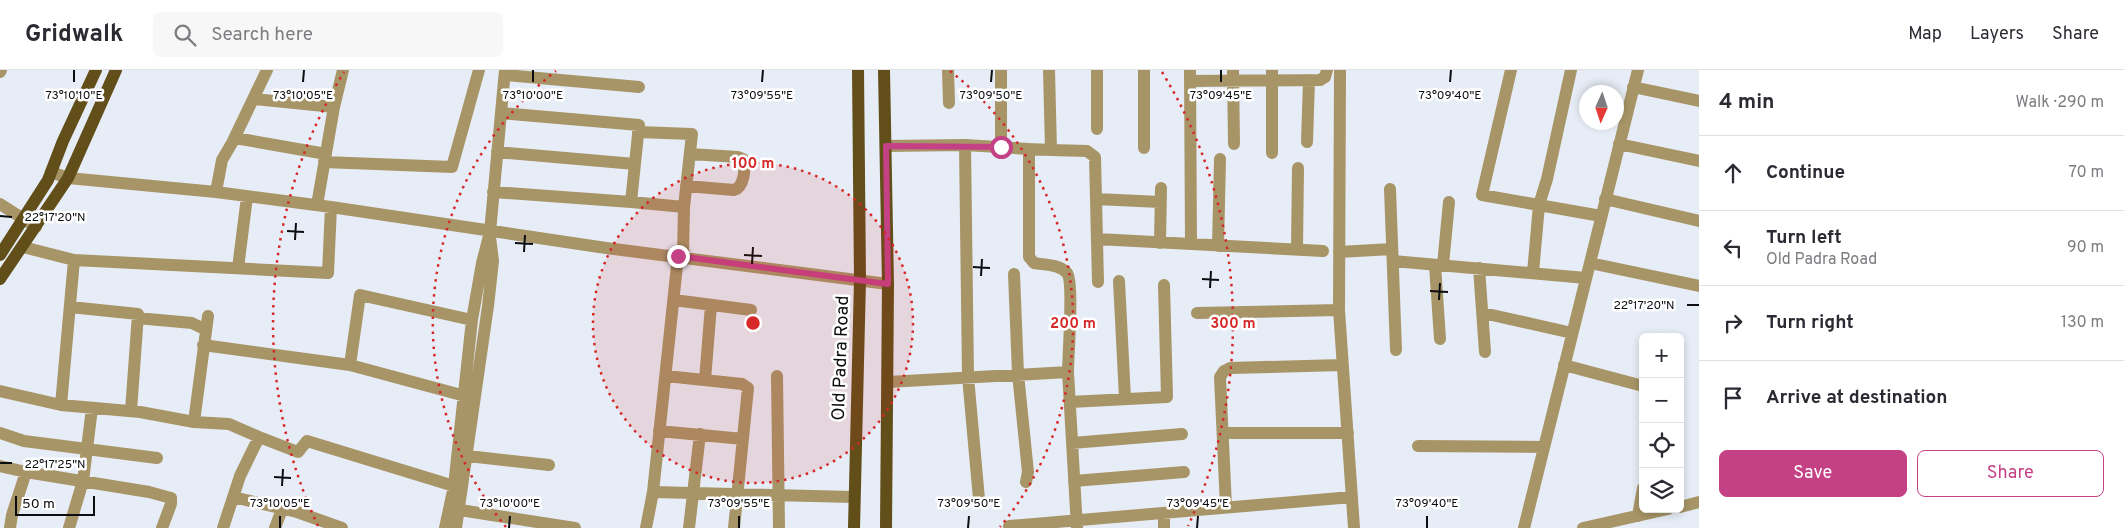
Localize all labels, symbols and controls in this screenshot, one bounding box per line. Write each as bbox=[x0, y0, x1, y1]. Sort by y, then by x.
search box bbox=[153, 12, 503, 57]
text: Gridwalk bbox=[25, 20, 123, 50]
icon: search bbox=[171, 21, 199, 49]
text: Search here bbox=[211, 23, 313, 47]
text: Map bbox=[1908, 23, 1942, 46]
text: Layers bbox=[1970, 23, 2024, 46]
text: Share bbox=[2052, 23, 2099, 46]
north arrow bbox=[1579, 85, 1624, 130]
text: 73°10'10"E bbox=[45, 88, 103, 104]
text: 73°10'05"E bbox=[273, 88, 333, 104]
text: 73°10'00"E bbox=[503, 88, 563, 104]
text: 73°09'55"E bbox=[731, 88, 793, 104]
text: 73°09'50"E bbox=[960, 88, 1022, 104]
text: 73°09'45"E bbox=[1190, 88, 1252, 104]
text: 73°09'40"E bbox=[1419, 88, 1481, 104]
text: 4 min bbox=[1719, 89, 1775, 116]
text: Walk · 290 m bbox=[2016, 93, 2104, 113]
route start bbox=[990, 136, 1013, 159]
text: 100 m bbox=[732, 155, 774, 174]
icon: ahead bbox=[1719, 159, 1747, 187]
text: Continue bbox=[1766, 161, 1845, 185]
text: 70 m bbox=[2069, 163, 2104, 183]
text: 22°17'20"N bbox=[24, 210, 86, 226]
text: Turn left bbox=[1766, 226, 1842, 250]
icon: left bbox=[1719, 234, 1747, 262]
text: 90 m bbox=[2067, 238, 2104, 258]
route end bbox=[667, 245, 690, 268]
text: Old Padra Road bbox=[1766, 250, 1877, 270]
street label: Old Padra Road bbox=[828, 295, 855, 421]
text: 22°17'20"N bbox=[1613, 298, 1675, 314]
icon: right bbox=[1719, 309, 1747, 337]
text: Turn right bbox=[1766, 311, 1854, 335]
text: 130 m bbox=[2061, 313, 2104, 333]
centre of rings bbox=[744, 314, 762, 332]
text: 200 m bbox=[1050, 315, 1096, 334]
text: 300 m bbox=[1210, 315, 1256, 334]
map controls bbox=[1639, 333, 1684, 513]
button: + bbox=[1639, 333, 1684, 378]
button: − bbox=[1639, 378, 1684, 423]
icon: arrive bbox=[1719, 384, 1747, 412]
text: Arrive at destination bbox=[1766, 386, 1947, 410]
button: locate bbox=[1639, 423, 1684, 468]
button: Save bbox=[1719, 450, 1907, 497]
button: Share bbox=[1917, 450, 2104, 497]
text: 22°17'25"N bbox=[25, 457, 86, 473]
button: layers bbox=[1639, 468, 1684, 513]
scale bar bbox=[15, 493, 95, 516]
text: 50 m bbox=[22, 496, 55, 513]
text: 73°10'05"E bbox=[250, 496, 310, 512]
text: 73°10'00"E bbox=[480, 496, 540, 512]
text: 73°09'55"E bbox=[708, 496, 770, 512]
text: 73°09'50"E bbox=[938, 496, 1000, 512]
text: 73°09'45"E bbox=[1167, 496, 1229, 512]
text: 73°09'40"E bbox=[1396, 496, 1458, 512]

